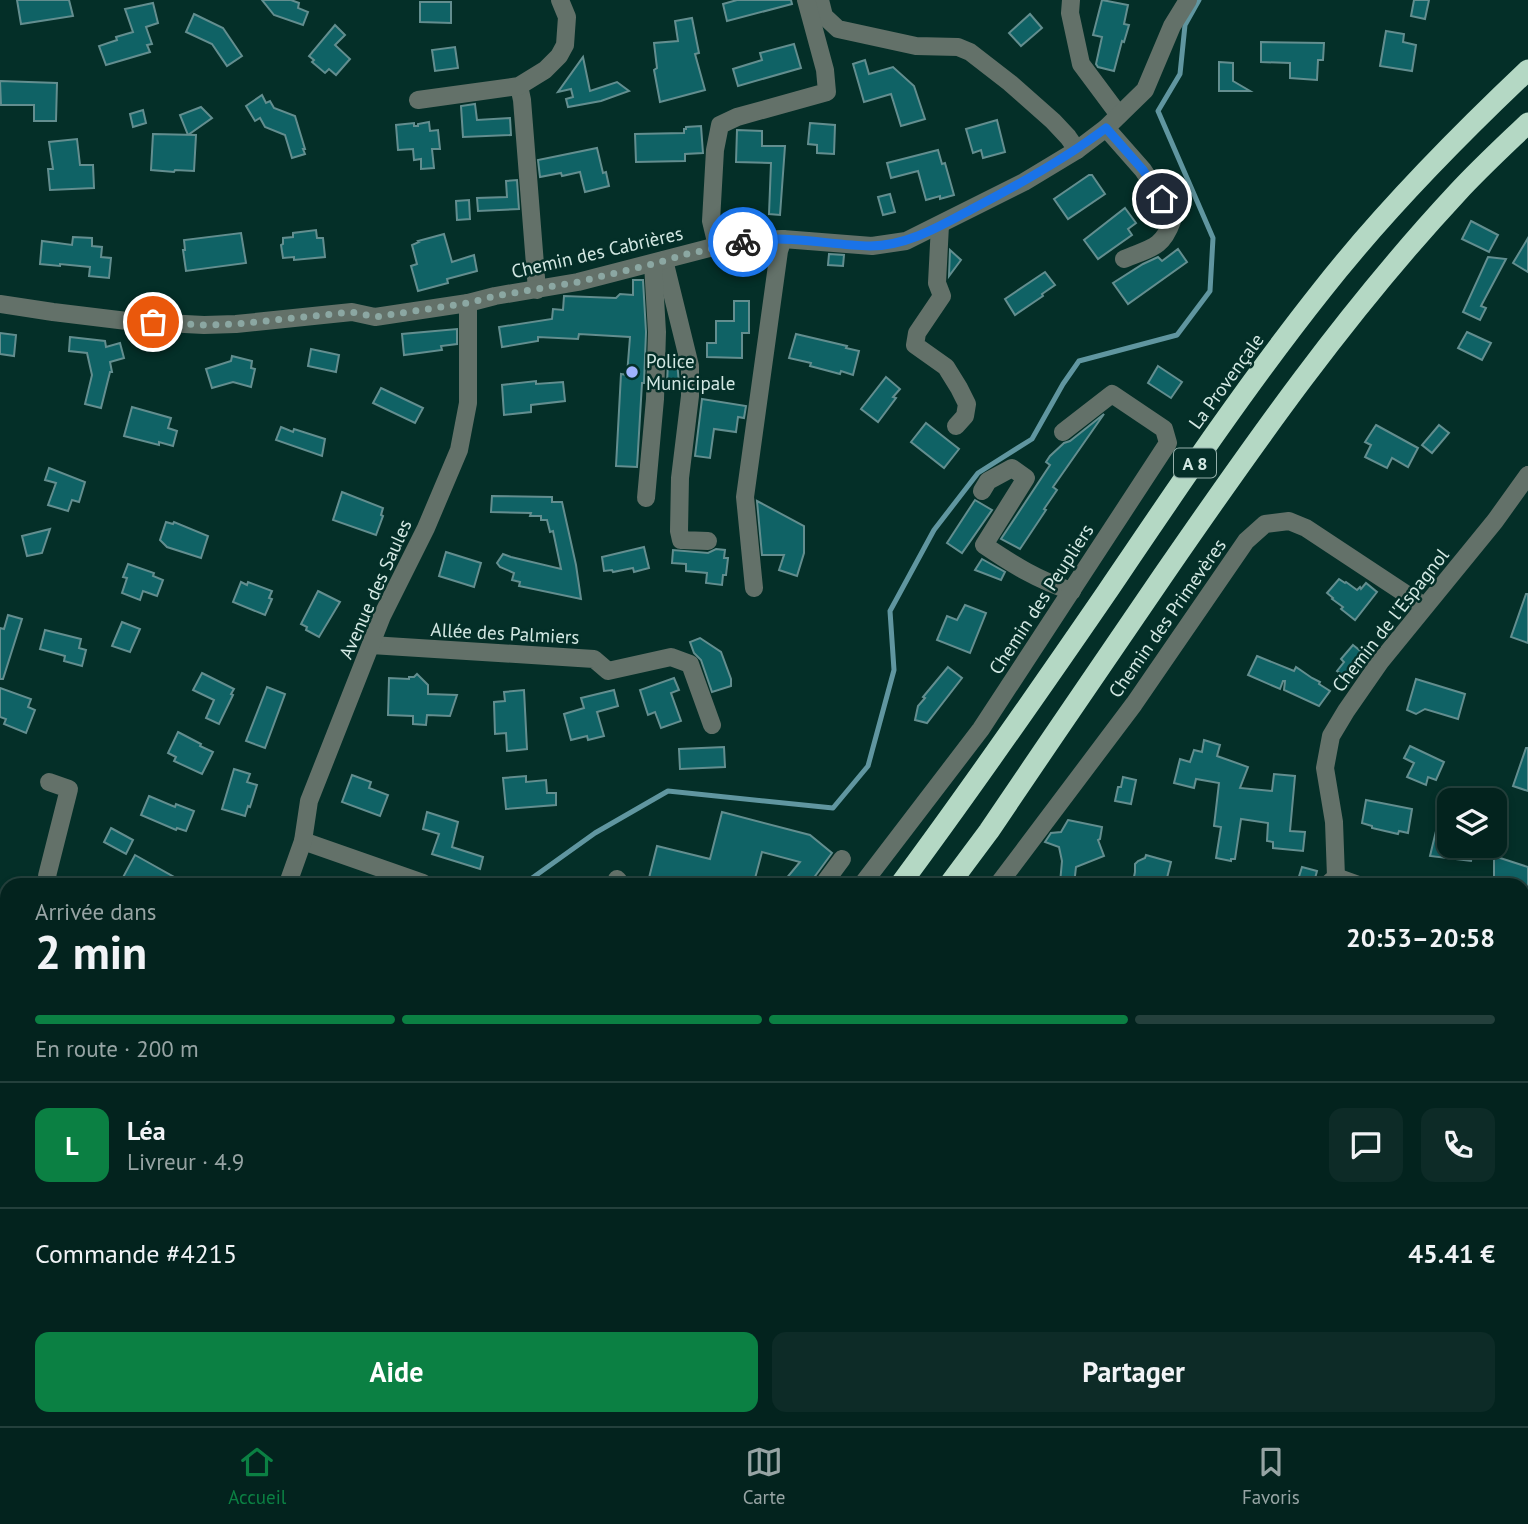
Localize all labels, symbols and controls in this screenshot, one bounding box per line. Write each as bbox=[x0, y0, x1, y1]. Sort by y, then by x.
pin bbox=[1132, 169, 1192, 229]
icon: home bbox=[1143, 180, 1181, 218]
courier bbox=[708, 207, 778, 277]
street label: Chemin des Cabrières bbox=[509, 221, 685, 283]
icon: bike bbox=[724, 223, 762, 261]
pin bbox=[123, 292, 183, 352]
icon: bag bbox=[134, 303, 172, 341]
street label: La Provençale bbox=[1183, 328, 1269, 434]
place label: Police Municipale bbox=[646, 349, 735, 395]
marker: Police Municipale bbox=[624, 364, 640, 380]
road number: A 8 bbox=[1174, 448, 1216, 477]
street label: Avenue des Saules bbox=[333, 515, 417, 663]
street label: Chemin des Peupliers bbox=[983, 519, 1099, 679]
street label: Chemin des Primevères bbox=[1103, 534, 1231, 702]
street label: Chemin de l'Espagnol bbox=[1326, 543, 1454, 697]
street label: Allée des Palmiers bbox=[430, 617, 580, 649]
map controls bbox=[1437, 788, 1507, 858]
button: layers bbox=[1437, 788, 1507, 858]
text: Arrivée dans bbox=[35, 897, 156, 926]
text: 20:53–20:58 bbox=[1346, 921, 1495, 954]
text: 2 min bbox=[35, 922, 147, 982]
text: En route · 200 m bbox=[35, 1034, 199, 1063]
button: chat bbox=[1329, 1108, 1403, 1182]
button: phone bbox=[1421, 1108, 1495, 1182]
text: Léa bbox=[127, 1114, 166, 1147]
text: L bbox=[65, 1129, 79, 1162]
text: Livreur · 4.9 bbox=[127, 1147, 244, 1176]
text: Commande #4215 bbox=[35, 1237, 237, 1270]
text: 45.41 € bbox=[1408, 1237, 1495, 1270]
button: Aide bbox=[35, 1332, 758, 1412]
button: Partager bbox=[772, 1332, 1495, 1412]
tab: Accueil bbox=[228, 1443, 286, 1509]
tab: Carte bbox=[743, 1443, 786, 1509]
tab: Favoris bbox=[1242, 1443, 1300, 1509]

